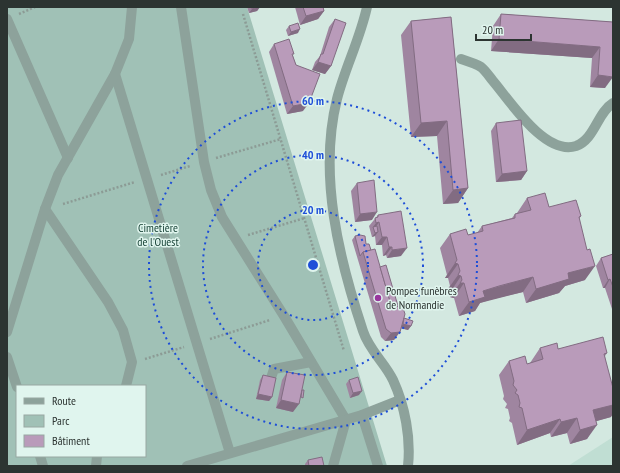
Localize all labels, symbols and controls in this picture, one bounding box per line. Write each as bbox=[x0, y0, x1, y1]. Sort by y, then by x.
scale bar bbox=[476, 16, 531, 42]
text: 20 m bbox=[482, 22, 503, 37]
text: 60 m bbox=[302, 93, 324, 108]
text: 40 m bbox=[302, 147, 324, 162]
text: 20 m bbox=[302, 202, 324, 217]
park label: Cimetière de l'Ouest bbox=[137, 220, 179, 249]
centre of rings bbox=[306, 258, 320, 272]
place label: Pompes funèbres de Normandie bbox=[386, 283, 457, 312]
marker: Pompes funèbres de Normandie bbox=[373, 293, 383, 303]
legend bbox=[16, 385, 146, 457]
text: Route bbox=[52, 393, 76, 408]
text: Parc bbox=[52, 413, 70, 428]
text: Bâtiment bbox=[52, 433, 90, 448]

